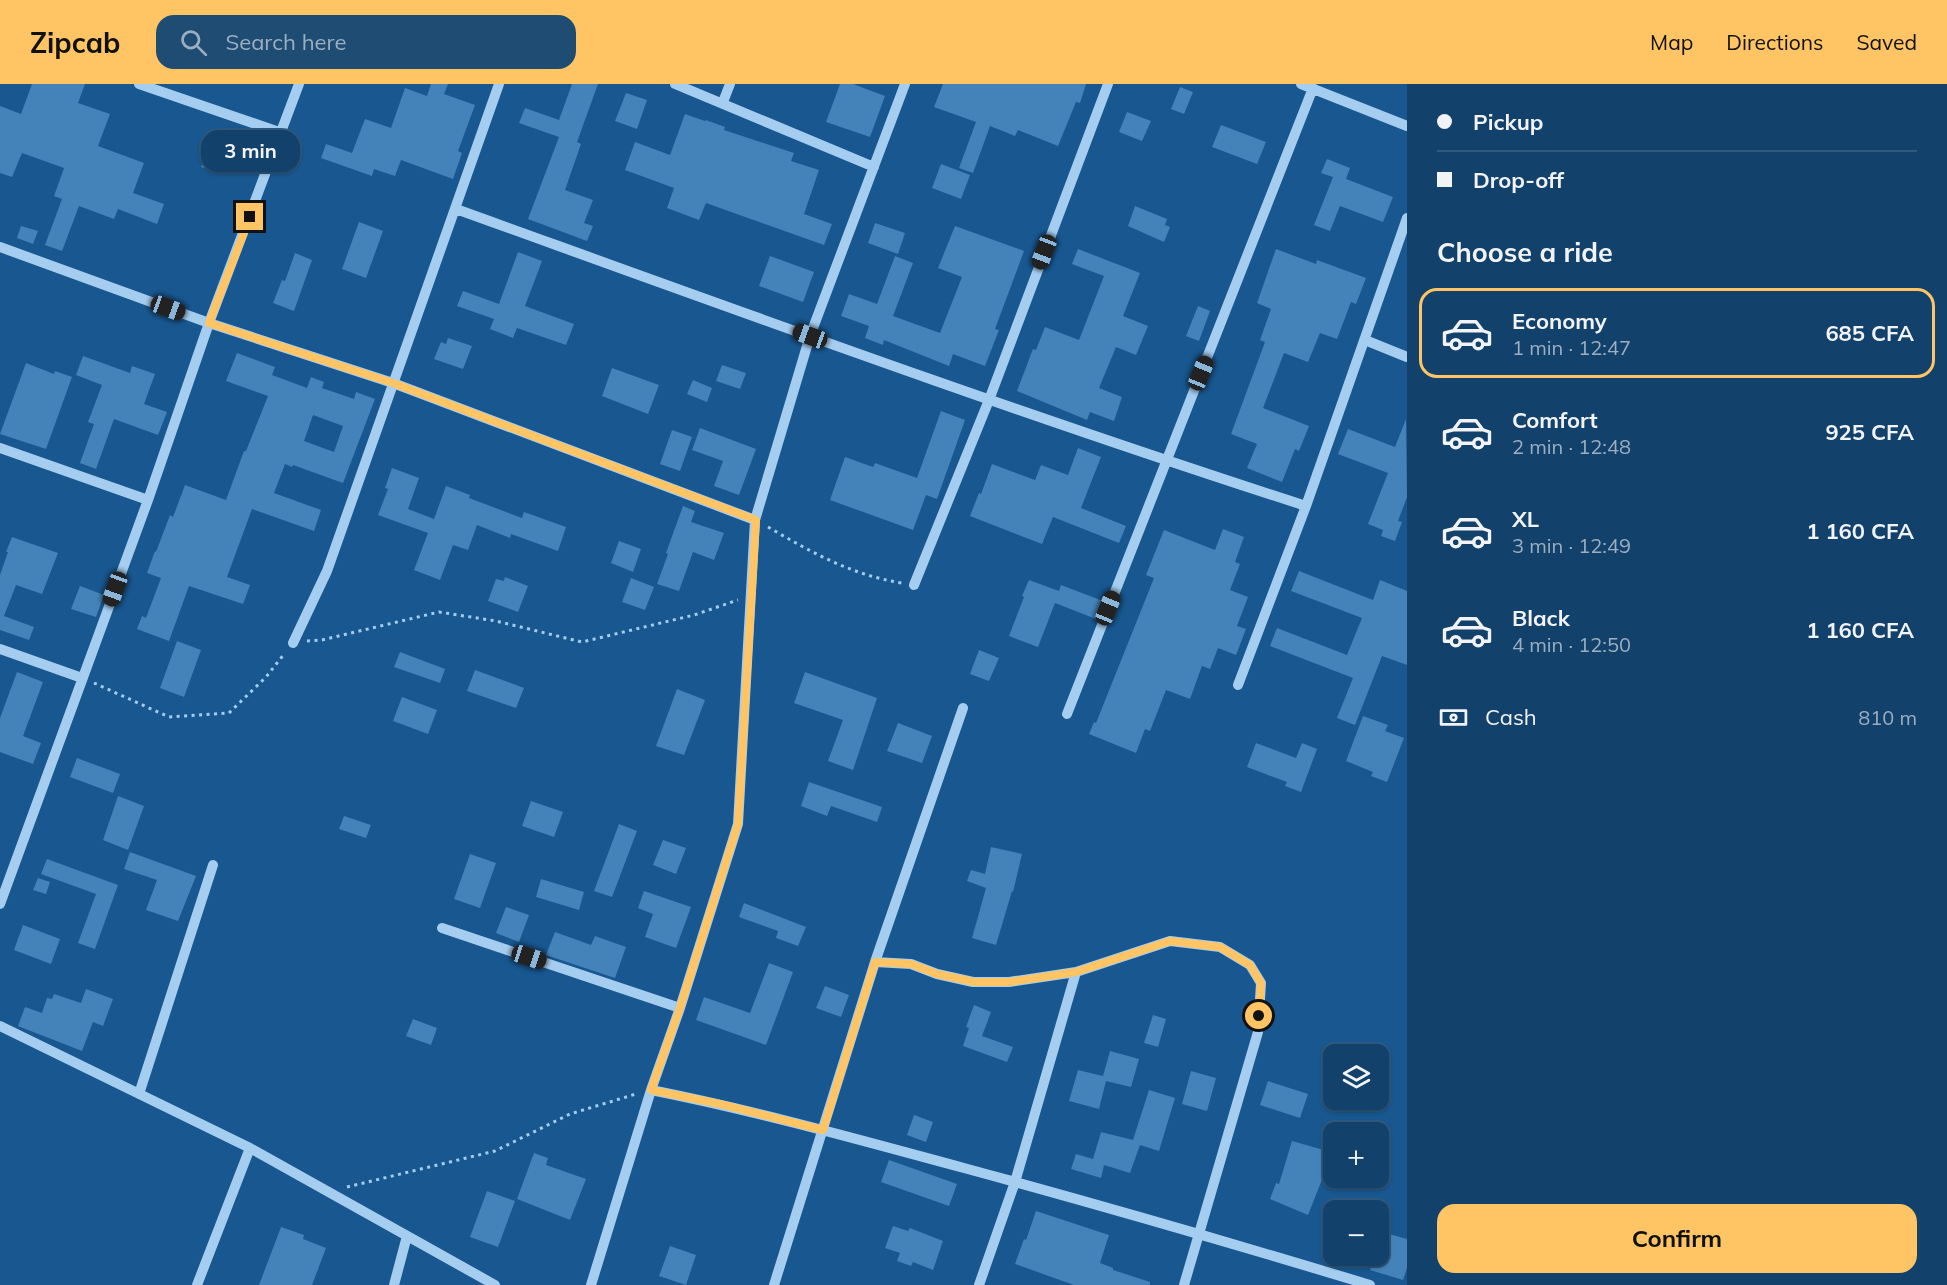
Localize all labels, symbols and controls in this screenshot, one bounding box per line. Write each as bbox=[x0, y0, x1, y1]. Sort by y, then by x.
search box bbox=[156, 15, 576, 69]
text: Zipcab bbox=[30, 25, 120, 60]
icon: search bbox=[177, 26, 210, 59]
text: Search here bbox=[225, 28, 346, 56]
text: Map bbox=[1650, 29, 1693, 55]
text: Directions bbox=[1726, 29, 1823, 55]
text: Saved bbox=[1856, 29, 1917, 55]
text: Pickup bbox=[1473, 108, 1543, 136]
callout: 3 min bbox=[200, 130, 300, 172]
text: 3 min bbox=[224, 138, 277, 163]
text: Drop-off bbox=[1473, 166, 1564, 194]
route end bbox=[236, 203, 263, 230]
car bbox=[1029, 232, 1059, 272]
text: Choose a ride bbox=[1437, 235, 1613, 269]
car bbox=[148, 293, 188, 323]
icon: car bbox=[1440, 306, 1494, 360]
text: Economy bbox=[1512, 307, 1607, 335]
text: 685 CFA bbox=[1825, 319, 1914, 347]
car bbox=[790, 321, 830, 351]
text: 1 min · 12:47 bbox=[1512, 335, 1631, 360]
car bbox=[1186, 353, 1216, 393]
icon: car bbox=[1440, 405, 1494, 459]
text: Comfort bbox=[1512, 406, 1598, 434]
text: 925 CFA bbox=[1825, 418, 1914, 446]
text: 2 min · 12:48 bbox=[1512, 434, 1631, 459]
icon: car bbox=[1440, 504, 1494, 558]
text: XL bbox=[1512, 505, 1539, 533]
text: 1 160 CFA bbox=[1806, 517, 1914, 545]
text: 3 min · 12:49 bbox=[1512, 533, 1631, 558]
car bbox=[100, 569, 130, 609]
car bbox=[1093, 588, 1123, 628]
icon: car bbox=[1440, 603, 1494, 657]
text: Black bbox=[1512, 604, 1570, 632]
text: 1 160 CFA bbox=[1806, 616, 1914, 644]
text: 4 min · 12:50 bbox=[1512, 632, 1631, 657]
icon: cash bbox=[1437, 701, 1470, 734]
text: Cash bbox=[1485, 703, 1537, 731]
text: 810 m bbox=[1858, 705, 1917, 730]
car bbox=[509, 943, 549, 971]
route start bbox=[1245, 1002, 1272, 1029]
map controls bbox=[1323, 1044, 1389, 1266]
button: layers bbox=[1323, 1044, 1389, 1110]
button: + bbox=[1323, 1122, 1389, 1188]
button: − bbox=[1323, 1200, 1389, 1266]
button: Confirm bbox=[1437, 1204, 1917, 1273]

